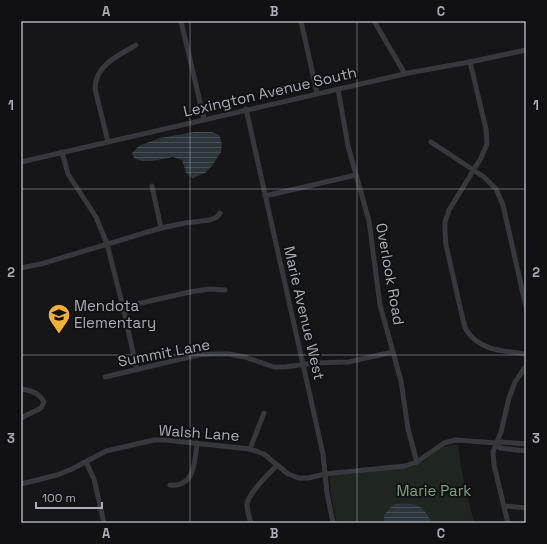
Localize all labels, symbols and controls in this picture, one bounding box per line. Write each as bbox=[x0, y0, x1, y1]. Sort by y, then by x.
text: A bbox=[102, 3, 111, 20]
text: B bbox=[270, 3, 279, 20]
text: C bbox=[437, 3, 445, 20]
street label: Lexington Avenue South bbox=[181, 62, 358, 121]
text: 1 bbox=[8, 97, 14, 114]
text: 1 bbox=[533, 97, 539, 114]
street label: Overlook Road bbox=[372, 221, 409, 326]
street label: Marie Avenue West bbox=[280, 244, 329, 382]
text: 2 bbox=[7, 264, 15, 281]
text: 2 bbox=[532, 264, 540, 281]
place label: Mendota Elementary bbox=[74, 296, 156, 332]
school or university icon: Mendota Elementary bbox=[46, 302, 72, 335]
street label: Summit Lane bbox=[116, 334, 212, 371]
street label: Walsh Lane bbox=[158, 420, 240, 445]
text: 3 bbox=[7, 430, 15, 447]
text: 3 bbox=[532, 430, 540, 447]
park label: Marie Park bbox=[397, 481, 471, 500]
scale bar bbox=[36, 484, 102, 510]
text: 100 m bbox=[42, 490, 76, 506]
text: A bbox=[102, 525, 111, 542]
text: B bbox=[270, 525, 279, 542]
text: C bbox=[437, 525, 445, 542]

